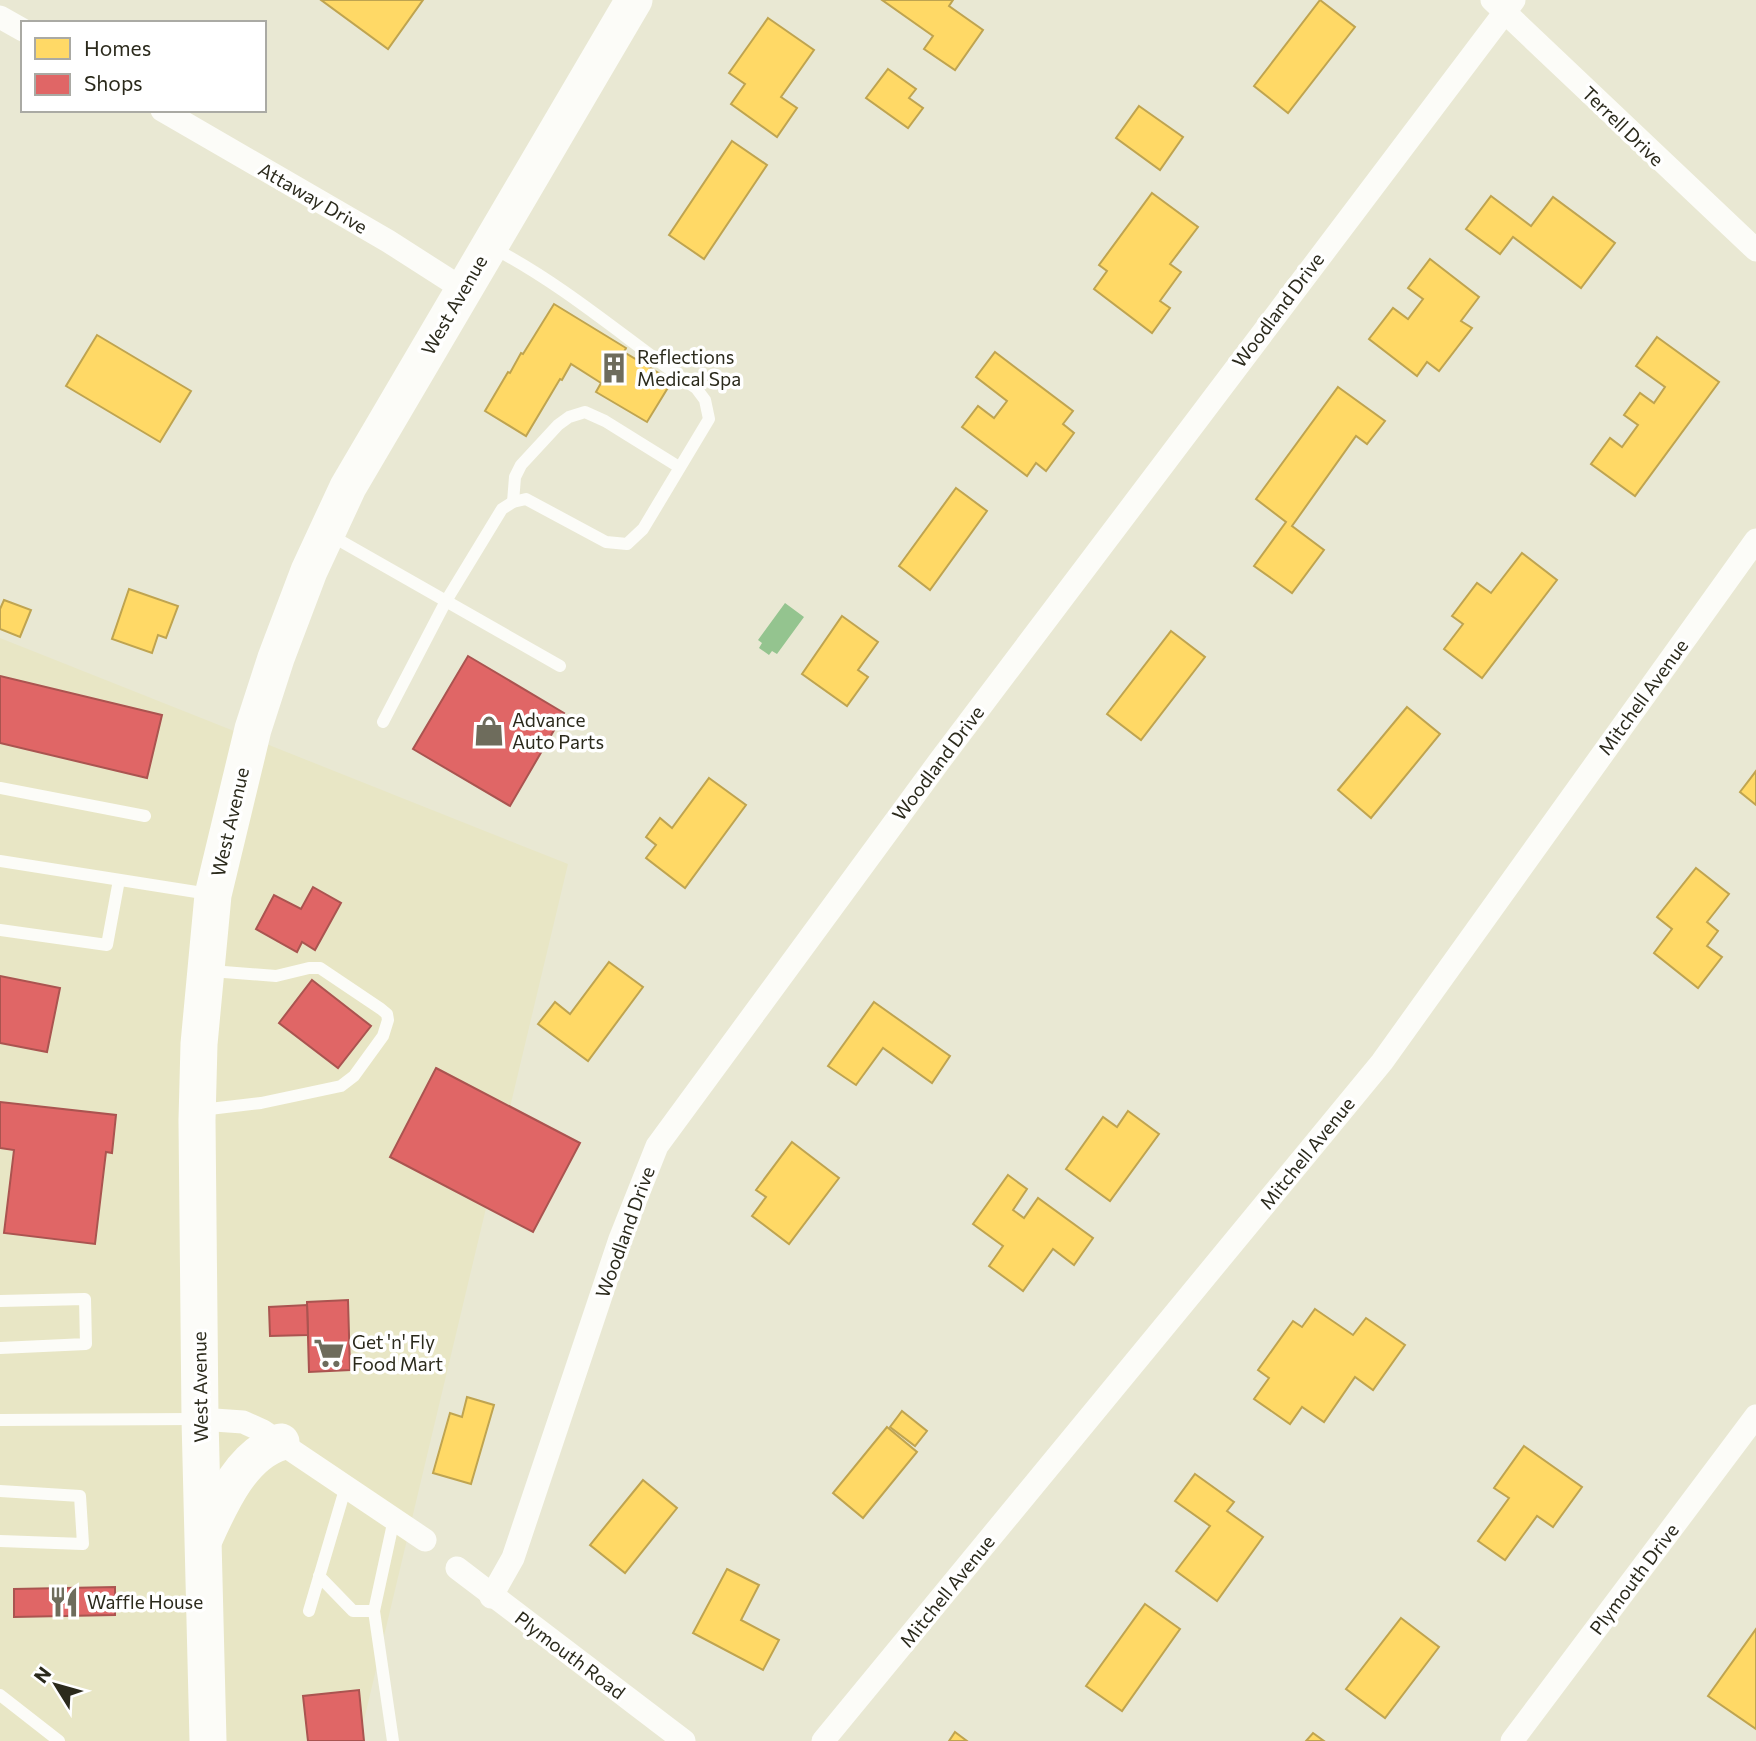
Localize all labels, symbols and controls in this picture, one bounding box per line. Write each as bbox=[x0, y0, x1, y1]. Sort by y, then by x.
legend bbox=[21, 21, 266, 112]
text: Homes bbox=[84, 35, 151, 60]
text: Shops bbox=[84, 70, 143, 95]
street label: Terrell Drive bbox=[1578, 81, 1669, 170]
street label: Attaway Drive bbox=[255, 157, 372, 238]
street label: Woodland Drive bbox=[1227, 248, 1328, 372]
street label: West Avenue bbox=[416, 251, 491, 359]
place label: Reflections Medical Spa bbox=[637, 345, 741, 390]
building icon: Reflections Medical Spa bbox=[597, 351, 631, 385]
street label: Mitchell Avenue bbox=[1593, 634, 1692, 759]
street label: Woodland Drive bbox=[887, 701, 988, 825]
place label: Advance Auto Parts bbox=[512, 708, 604, 753]
shop icon: Advance Auto Parts bbox=[472, 714, 506, 748]
street label: West Avenue bbox=[206, 765, 253, 879]
street label: Mitchell Avenue bbox=[1254, 1092, 1359, 1213]
street label: Woodland Drive bbox=[590, 1163, 659, 1301]
place label: Get 'n' Fly Food Mart bbox=[352, 1330, 443, 1375]
street label: West Avenue bbox=[187, 1331, 212, 1443]
supermarket icon: Get 'n' Fly Food Mart bbox=[312, 1336, 346, 1370]
street label: Plymouth Drive bbox=[1584, 1519, 1683, 1639]
street label: Mitchell Avenue bbox=[894, 1530, 999, 1651]
restaurant icon: Waffle House bbox=[47, 1585, 81, 1619]
place label: Waffle House bbox=[87, 1590, 203, 1613]
street label: Plymouth Road bbox=[511, 1606, 630, 1703]
north arrow bbox=[21, 1650, 91, 1720]
text: N bbox=[29, 1662, 56, 1687]

